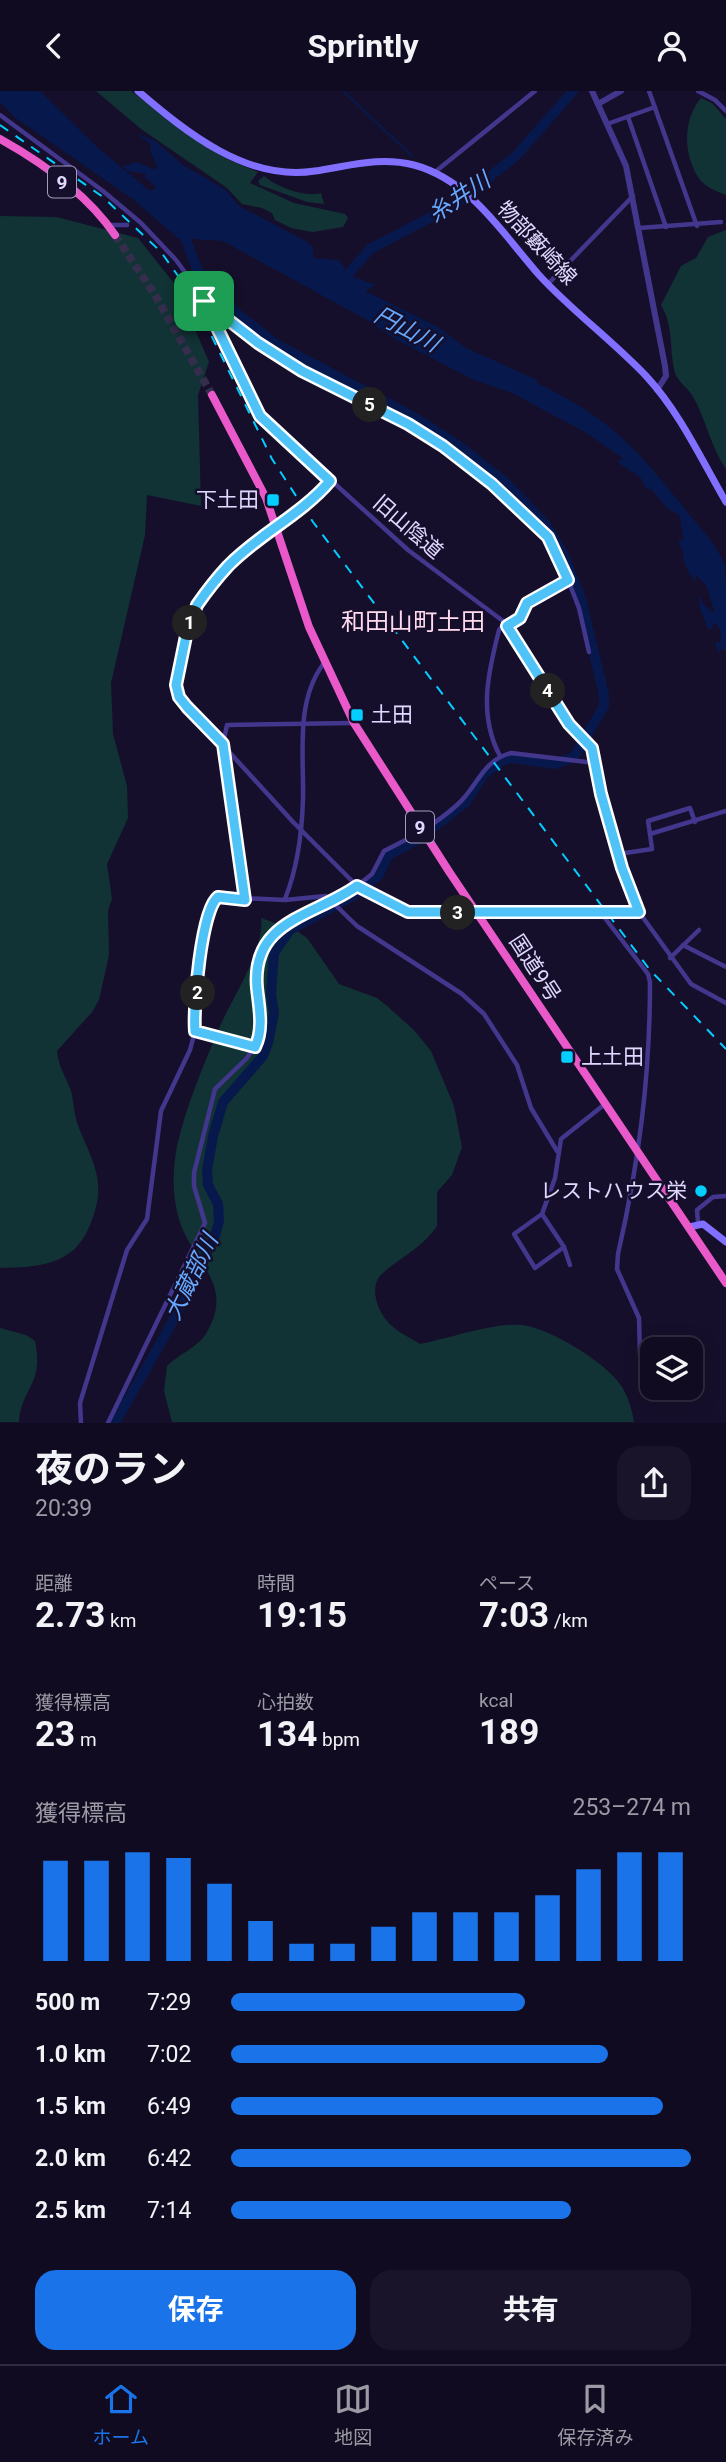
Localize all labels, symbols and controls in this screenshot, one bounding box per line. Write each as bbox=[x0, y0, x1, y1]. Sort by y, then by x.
icon: back bbox=[35, 27, 73, 65]
text: Sprintly bbox=[307, 27, 419, 65]
icon: person bbox=[653, 27, 691, 65]
water label: 糸井川 bbox=[423, 165, 498, 228]
road number: 9 bbox=[48, 167, 76, 197]
street label: 物部藪崎線 bbox=[492, 196, 582, 290]
pin bbox=[174, 271, 234, 331]
icon: arrive bbox=[185, 282, 223, 320]
water label: 円山川 bbox=[370, 301, 446, 359]
pin: 5 bbox=[352, 387, 388, 423]
text: 5 bbox=[364, 393, 375, 416]
place label: 下土田 bbox=[196, 488, 259, 512]
street label: 旧山陰道 bbox=[368, 490, 448, 564]
marker: 下土田 bbox=[265, 492, 281, 508]
pin: 1 bbox=[172, 605, 208, 641]
district label: 和田山町土田 bbox=[341, 608, 485, 636]
text: 1 bbox=[184, 611, 195, 634]
pin: 4 bbox=[530, 673, 566, 709]
text: 4 bbox=[542, 679, 553, 702]
place label: 土田 bbox=[371, 703, 413, 727]
marker: 土田 bbox=[349, 707, 365, 723]
road number: 9 bbox=[406, 811, 434, 842]
pin: 3 bbox=[440, 895, 476, 931]
text: 3 bbox=[452, 901, 463, 924]
street label: 国道9号 bbox=[505, 930, 565, 1006]
pin: 2 bbox=[180, 975, 216, 1011]
text: 2 bbox=[192, 981, 203, 1004]
place label: 上土田 bbox=[581, 1045, 644, 1069]
marker: 上土田 bbox=[559, 1049, 575, 1065]
place label: レストハウス栄 bbox=[540, 1179, 687, 1203]
marker: レストハウス栄 bbox=[693, 1183, 709, 1199]
water label: 大蔵部川 bbox=[159, 1227, 225, 1324]
map controls bbox=[640, 1337, 703, 1400]
button: layers bbox=[640, 1337, 703, 1400]
button: share bbox=[617, 1446, 691, 1520]
text: 夜のラン bbox=[35, 1447, 187, 1491]
text: 20:39 bbox=[35, 1495, 92, 1522]
text: 距離 bbox=[35, 1572, 73, 1595]
text: 時間 bbox=[257, 1572, 295, 1595]
text: ペース bbox=[479, 1572, 535, 1595]
text: 2.73 bbox=[35, 1595, 105, 1636]
text: 19:15 bbox=[257, 1595, 347, 1636]
text: 7:03 bbox=[479, 1595, 549, 1636]
text: km bbox=[105, 1609, 136, 1632]
text: /km bbox=[549, 1609, 588, 1632]
text: kcal bbox=[479, 1689, 513, 1712]
text: 獲得標高 bbox=[35, 1691, 111, 1714]
text: 心拍数 bbox=[257, 1691, 314, 1714]
text: 189 bbox=[479, 1712, 539, 1753]
text: 23 bbox=[35, 1714, 75, 1755]
text: 134 bbox=[257, 1714, 317, 1755]
text: m bbox=[75, 1728, 97, 1751]
text: bpm bbox=[317, 1728, 360, 1751]
text: 253–274 m bbox=[572, 1794, 691, 1821]
text: 獲得標高 bbox=[35, 1800, 127, 1827]
text: 500 m bbox=[35, 1989, 100, 2016]
text: 7:29 bbox=[147, 1989, 191, 2016]
text: 1.0 km bbox=[35, 2041, 106, 2068]
text: 7:02 bbox=[147, 2041, 191, 2068]
text: 1.5 km bbox=[35, 2093, 106, 2120]
text: 6:49 bbox=[147, 2093, 191, 2120]
text: 2.0 km bbox=[35, 2145, 106, 2172]
text: 6:42 bbox=[147, 2145, 191, 2172]
text: 2.5 km bbox=[35, 2197, 106, 2224]
text: 7:14 bbox=[147, 2197, 191, 2224]
button: 保存 bbox=[35, 2270, 356, 2350]
button: 共有 bbox=[370, 2270, 691, 2350]
tab: ホーム bbox=[93, 2380, 149, 2449]
tab: 地図 bbox=[334, 2380, 372, 2449]
tab: 保存済み bbox=[557, 2380, 633, 2449]

